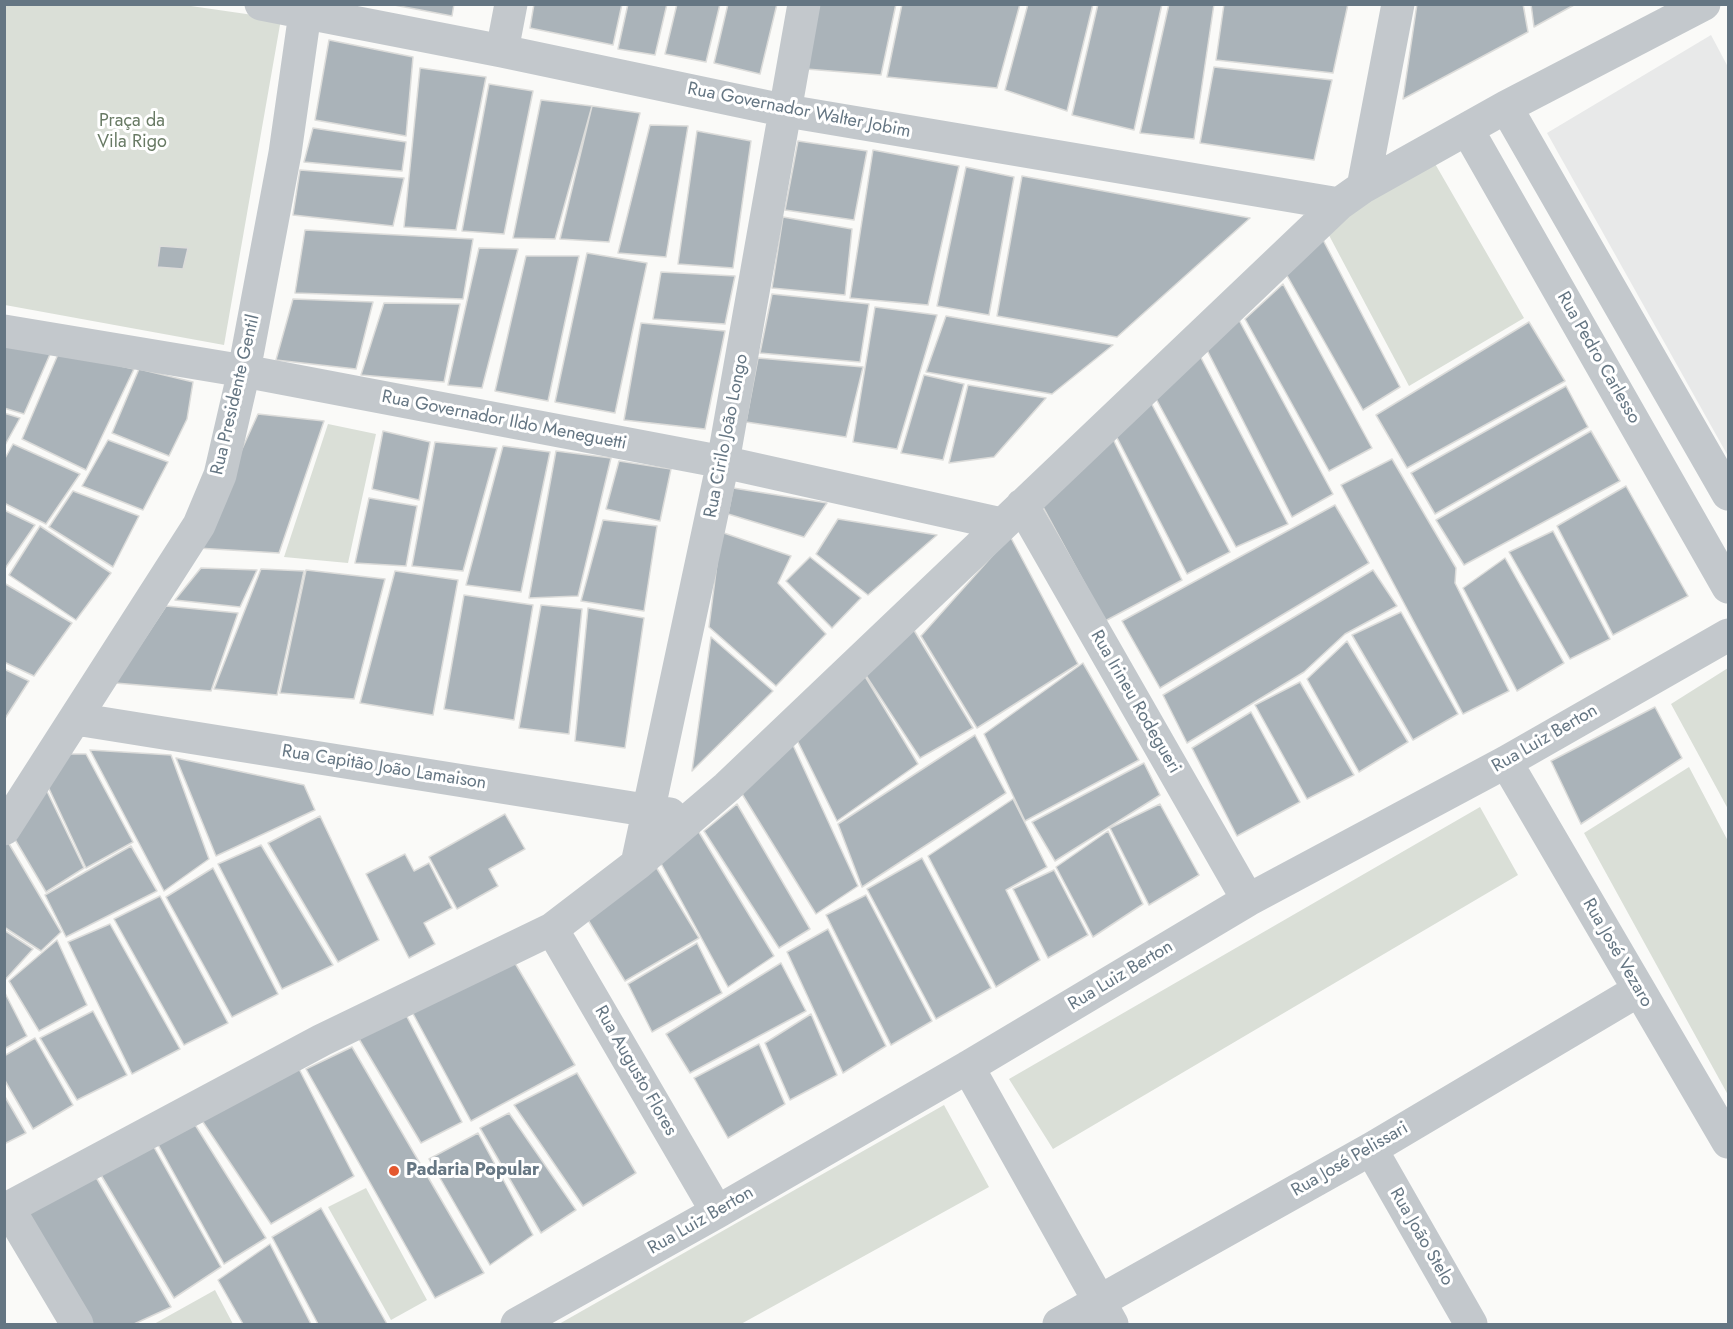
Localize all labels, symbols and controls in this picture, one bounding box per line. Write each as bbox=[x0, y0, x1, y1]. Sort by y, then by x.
street label: Rua Governador Walter Jobim bbox=[685, 79, 913, 143]
park label: Praça da Vila Rigo bbox=[97, 111, 167, 154]
street label: Rua Pedro Carlesso bbox=[1552, 288, 1644, 428]
street label: Rua Presidente Gentil bbox=[207, 313, 265, 477]
street label: Rua Cirilo João Longo bbox=[701, 352, 753, 520]
street label: Rua Governador Ildo Meneguetti bbox=[380, 387, 628, 455]
street label: Rua Irineu Rodegueri bbox=[1085, 627, 1185, 777]
street label: Rua Luiz Berton bbox=[1488, 700, 1602, 778]
street label: Rua Capitão João Lamaison bbox=[280, 741, 488, 795]
street label: Rua José Vezaro bbox=[1577, 895, 1657, 1011]
street label: Rua Luiz Berton bbox=[1065, 936, 1177, 1016]
street label: Rua Augusto Flores bbox=[589, 1002, 681, 1140]
street label: Rua José Pelissari bbox=[1288, 1118, 1412, 1202]
place label: Padaria Popular bbox=[406, 1160, 539, 1182]
marker: Padaria Popular bbox=[387, 1164, 401, 1178]
street label: Rua Luiz Berton bbox=[644, 1182, 758, 1260]
street label: Rua João Stelo bbox=[1384, 1184, 1458, 1290]

